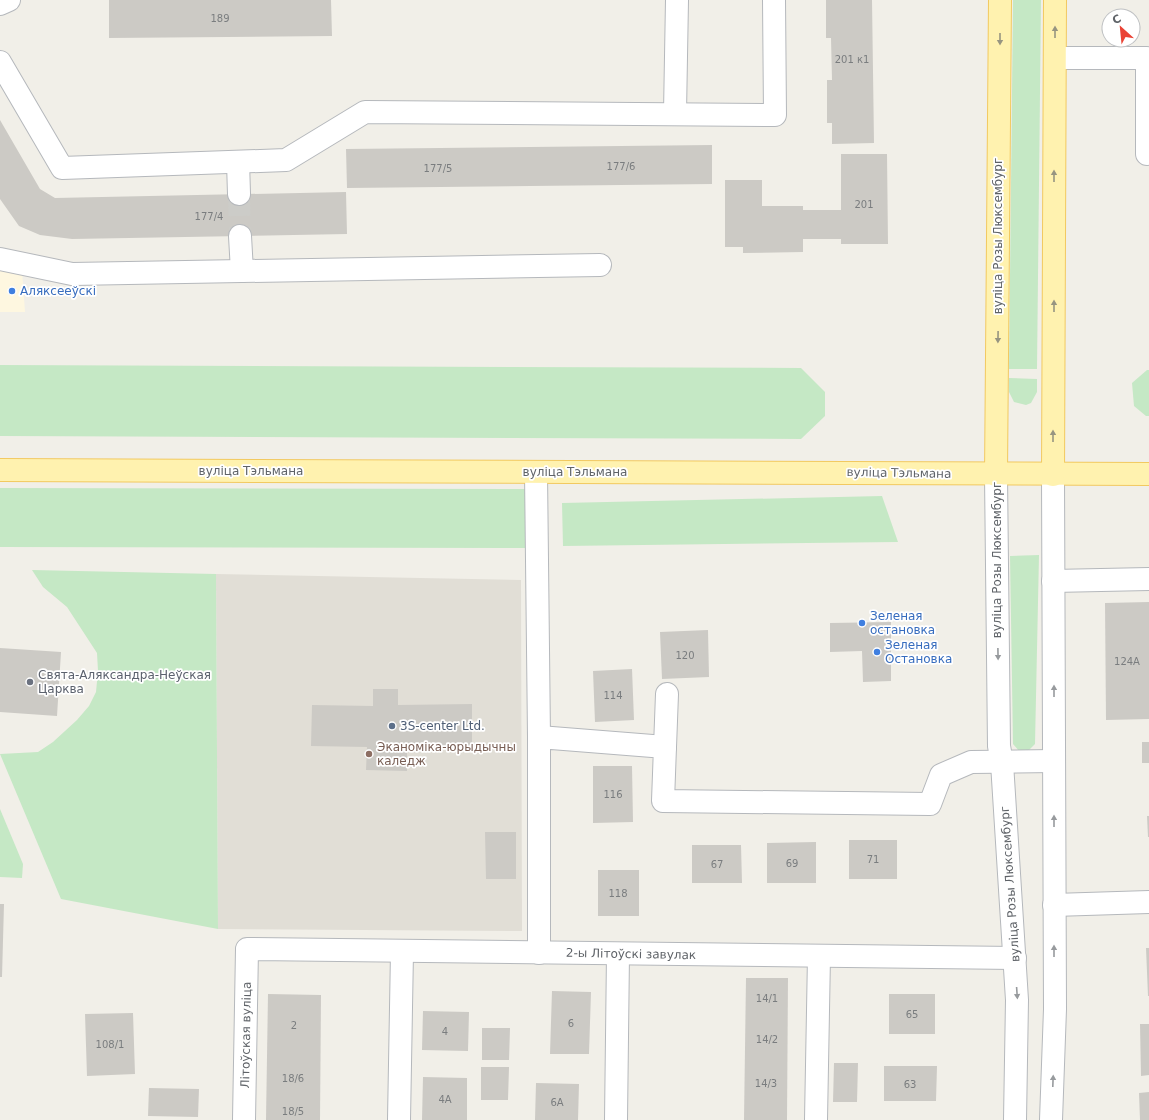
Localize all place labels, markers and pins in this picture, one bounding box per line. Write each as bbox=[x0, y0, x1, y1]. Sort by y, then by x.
place label: Аляксееўскі bbox=[20, 284, 96, 298]
marker: Аляксееўскі bbox=[7, 286, 17, 296]
place label: Зеленая остановка bbox=[870, 609, 935, 637]
marker: Зеленая остановка bbox=[857, 618, 867, 628]
place label: Зеленая Остановка bbox=[885, 638, 952, 666]
marker: Зеленая Остановка bbox=[872, 647, 882, 657]
place label: Свята-Аляксандра-Неўская Царква bbox=[38, 668, 211, 696]
marker: Свята-Аляксандра-Неўская Царква bbox=[25, 677, 35, 687]
place label: 3S-center Ltd. bbox=[400, 719, 485, 733]
marker: 3S-center Ltd. bbox=[387, 721, 397, 731]
place label: Эканоміка-юрыдычны каледж bbox=[377, 740, 516, 768]
marker: Эканоміка-юрыдычны каледж bbox=[364, 749, 374, 759]

